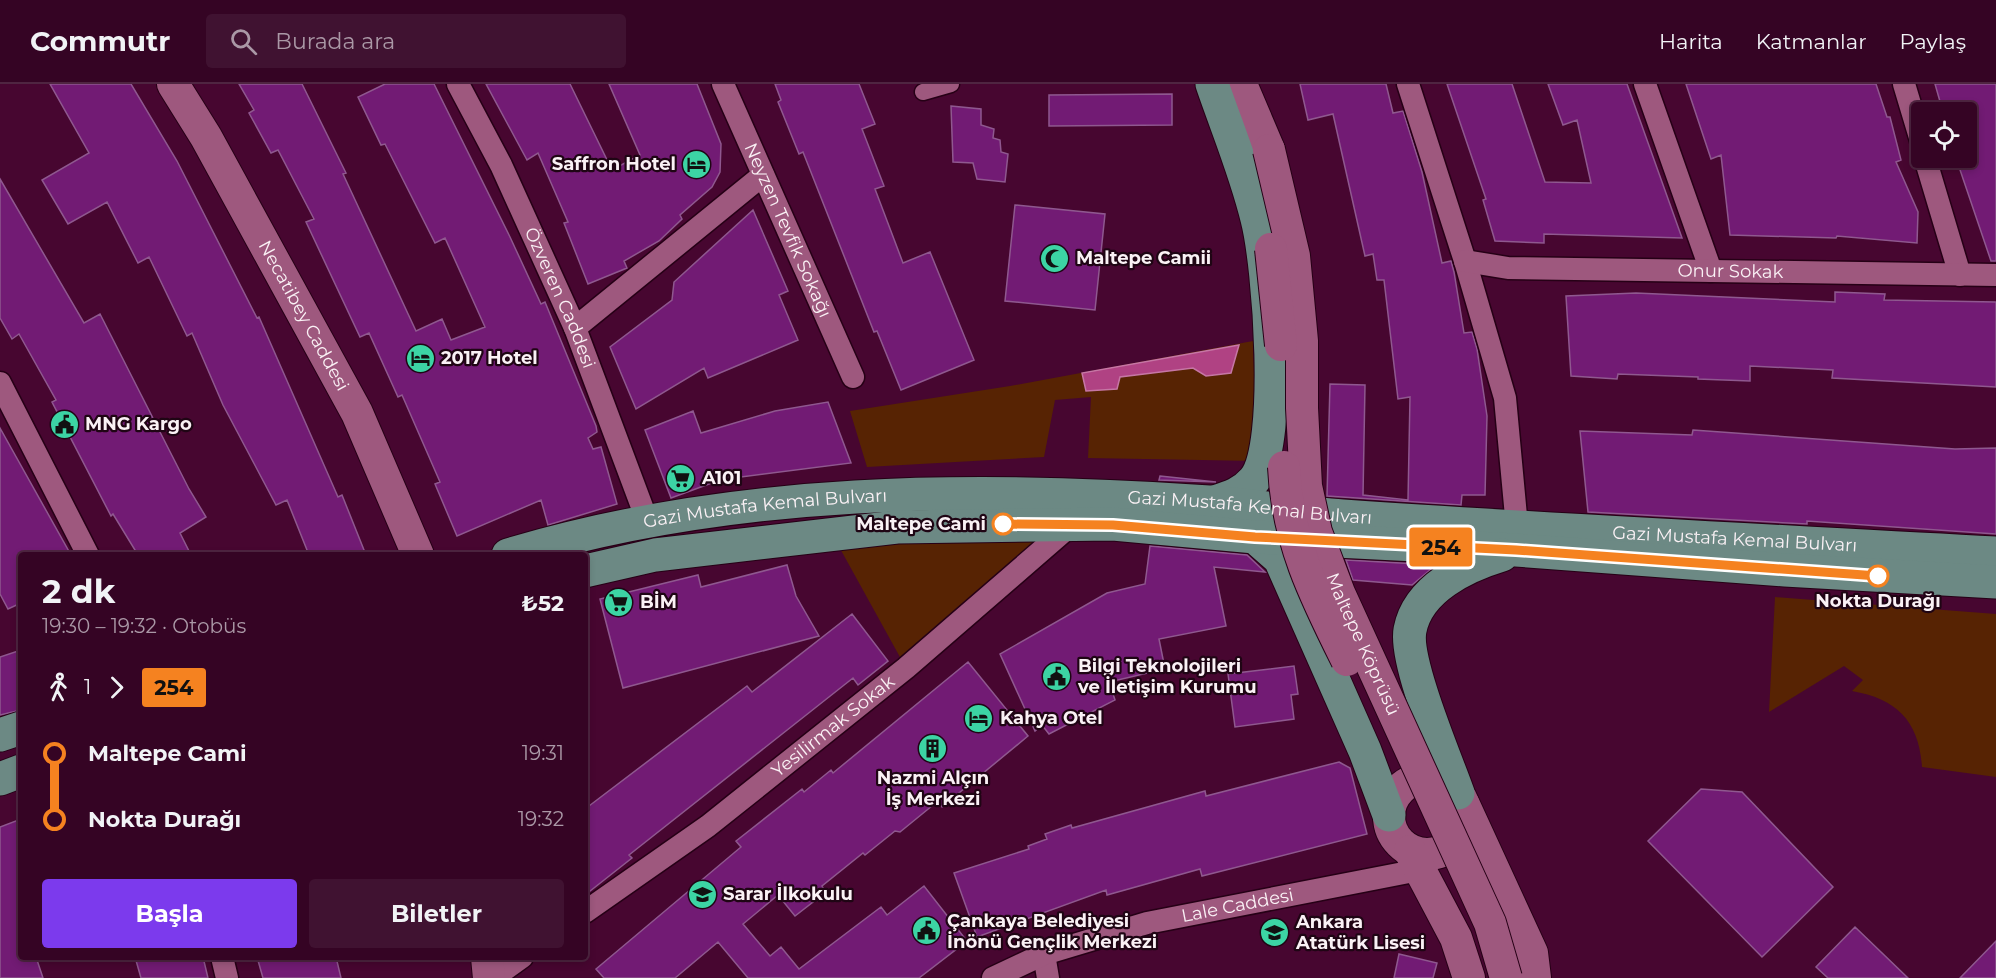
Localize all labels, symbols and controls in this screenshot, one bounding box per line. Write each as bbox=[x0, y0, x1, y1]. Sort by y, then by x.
search box bbox=[206, 14, 626, 68]
text: Commutr bbox=[30, 24, 170, 58]
icon: search bbox=[227, 25, 260, 58]
text: Burada ara bbox=[275, 28, 395, 55]
text: Harita bbox=[1659, 29, 1723, 54]
text: Katmanlar bbox=[1756, 29, 1867, 54]
text: Paylaş bbox=[1900, 29, 1966, 54]
map controls bbox=[1911, 102, 1977, 168]
button: locate bbox=[1911, 102, 1977, 168]
street label: Neyzen Tevfik Sokağı bbox=[740, 139, 836, 321]
hotel icon: Saffron Hotel bbox=[681, 148, 713, 180]
place label: Saffron Hotel bbox=[552, 153, 676, 175]
street label: Özveren Caddesi bbox=[520, 224, 600, 371]
street label: Necatibey Caddesi bbox=[254, 237, 354, 395]
mosque icon: Maltepe Camii bbox=[1039, 242, 1071, 274]
place label: Maltepe Camii bbox=[1076, 247, 1211, 269]
street label: Onur Sokak bbox=[1677, 259, 1784, 283]
hotel icon: 2017 Hotel bbox=[404, 342, 436, 374]
place label: 2017 Hotel bbox=[441, 347, 538, 369]
public building icon: MNG Kargo bbox=[48, 408, 80, 440]
place label: MNG Kargo bbox=[85, 413, 192, 435]
supermarket icon: A101 bbox=[665, 462, 697, 494]
place label: A101 bbox=[701, 467, 741, 489]
street label: Gazi Mustafa Kemal Bulvarı bbox=[641, 484, 887, 533]
street label: Gazi Mustafa Kemal Bulvarı bbox=[1127, 486, 1373, 529]
place label: Maltepe Cami bbox=[856, 513, 986, 535]
marker: Maltepe Cami bbox=[992, 513, 1014, 535]
street label: Gazi Mustafa Kemal Bulvarı bbox=[1612, 522, 1858, 557]
line badge: 254 bbox=[1406, 528, 1476, 566]
text: 254 bbox=[1421, 535, 1461, 560]
marker: Nokta Durağı bbox=[1867, 565, 1889, 587]
street label: Maltepe Köprüsü bbox=[1321, 570, 1405, 719]
text: 2 dk bbox=[42, 571, 115, 611]
supermarket icon: BİM bbox=[603, 586, 635, 618]
text: ₺52 bbox=[521, 590, 564, 617]
place label: Nokta Durağı bbox=[1815, 590, 1941, 612]
place label: BİM bbox=[640, 591, 677, 613]
text: 19:30 – 19:32 · Otobüs bbox=[42, 614, 246, 638]
place label: Bilgi Teknolojileri ve İletişim Kurumu bbox=[1077, 655, 1257, 698]
public building icon: Bilgi Teknolojileri ve İletişim Kurumu bbox=[1041, 660, 1073, 692]
street label: Yesilirmak Sokak bbox=[767, 670, 899, 782]
icon: walk bbox=[42, 671, 75, 704]
icon: forward bbox=[100, 671, 133, 704]
text: 1 bbox=[84, 675, 91, 699]
text: 254 bbox=[154, 675, 194, 700]
hotel icon: Kahya Otel bbox=[963, 702, 995, 734]
place label: Kahya Otel bbox=[1000, 707, 1103, 729]
building icon: Nazmi Alçın İş Merkezi bbox=[917, 733, 949, 765]
text: Maltepe Cami bbox=[88, 740, 247, 767]
text: 19:31 bbox=[522, 741, 564, 765]
place label: Nazmi Alçın İş Merkezi bbox=[877, 767, 989, 810]
text: Nokta Durağı bbox=[88, 806, 241, 833]
text: 19:32 bbox=[518, 807, 564, 831]
school or university icon: Sarar İlkokulu bbox=[686, 878, 718, 910]
button: Başla bbox=[42, 879, 297, 948]
button: Biletler bbox=[309, 879, 564, 948]
place label: Sarar İlkokulu bbox=[723, 883, 853, 905]
street label: Lale Caddesi bbox=[1179, 884, 1295, 927]
place label: Çankaya Belediyesi İnönü Gençlik Merkezi bbox=[947, 910, 1157, 953]
place label: Ankara Atatürk Lisesi bbox=[1295, 911, 1425, 954]
public building icon: Çankaya Belediyesi İnönü Gençlik Merkezi bbox=[910, 915, 942, 947]
school or university icon: Ankara Atatürk Lisesi bbox=[1259, 916, 1291, 948]

